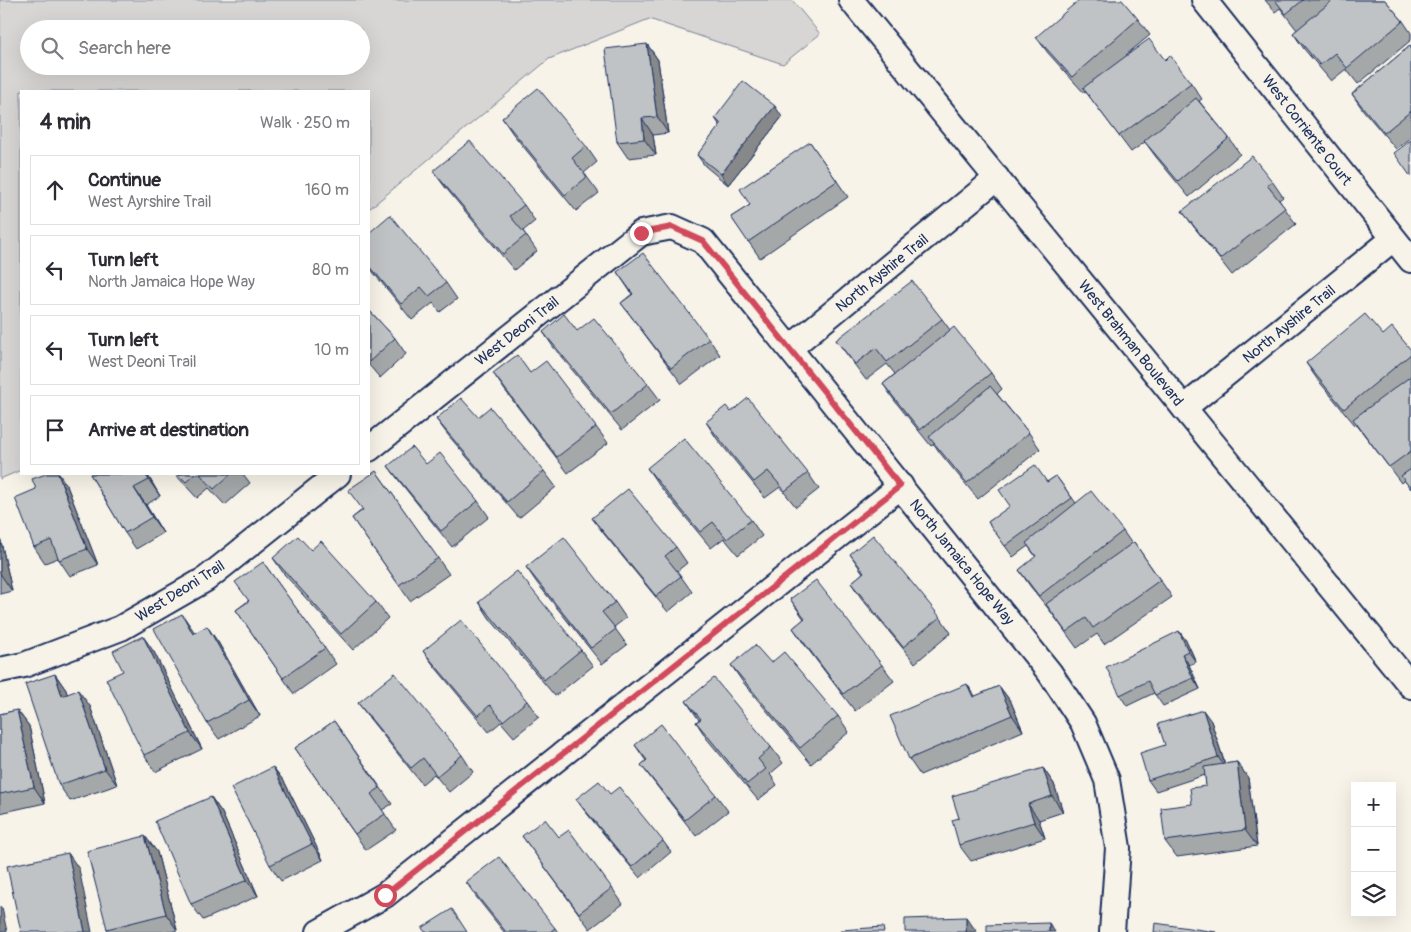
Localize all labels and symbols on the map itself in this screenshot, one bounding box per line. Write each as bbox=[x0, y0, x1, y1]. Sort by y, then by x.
street label: West Corriente Court bbox=[1257, 71, 1356, 190]
route end bbox=[630, 222, 653, 245]
street label: North Ayshire Trail bbox=[832, 230, 933, 317]
street label: West Brahman Boulevard bbox=[1074, 276, 1187, 410]
street label: North Ayshire Trail bbox=[1239, 281, 1340, 368]
street label: West Deoni Trail bbox=[471, 293, 563, 370]
street label: North Jamaica Hope Way bbox=[905, 496, 1019, 630]
street label: West Deoni Trail bbox=[132, 556, 228, 626]
route start bbox=[374, 884, 397, 907]

